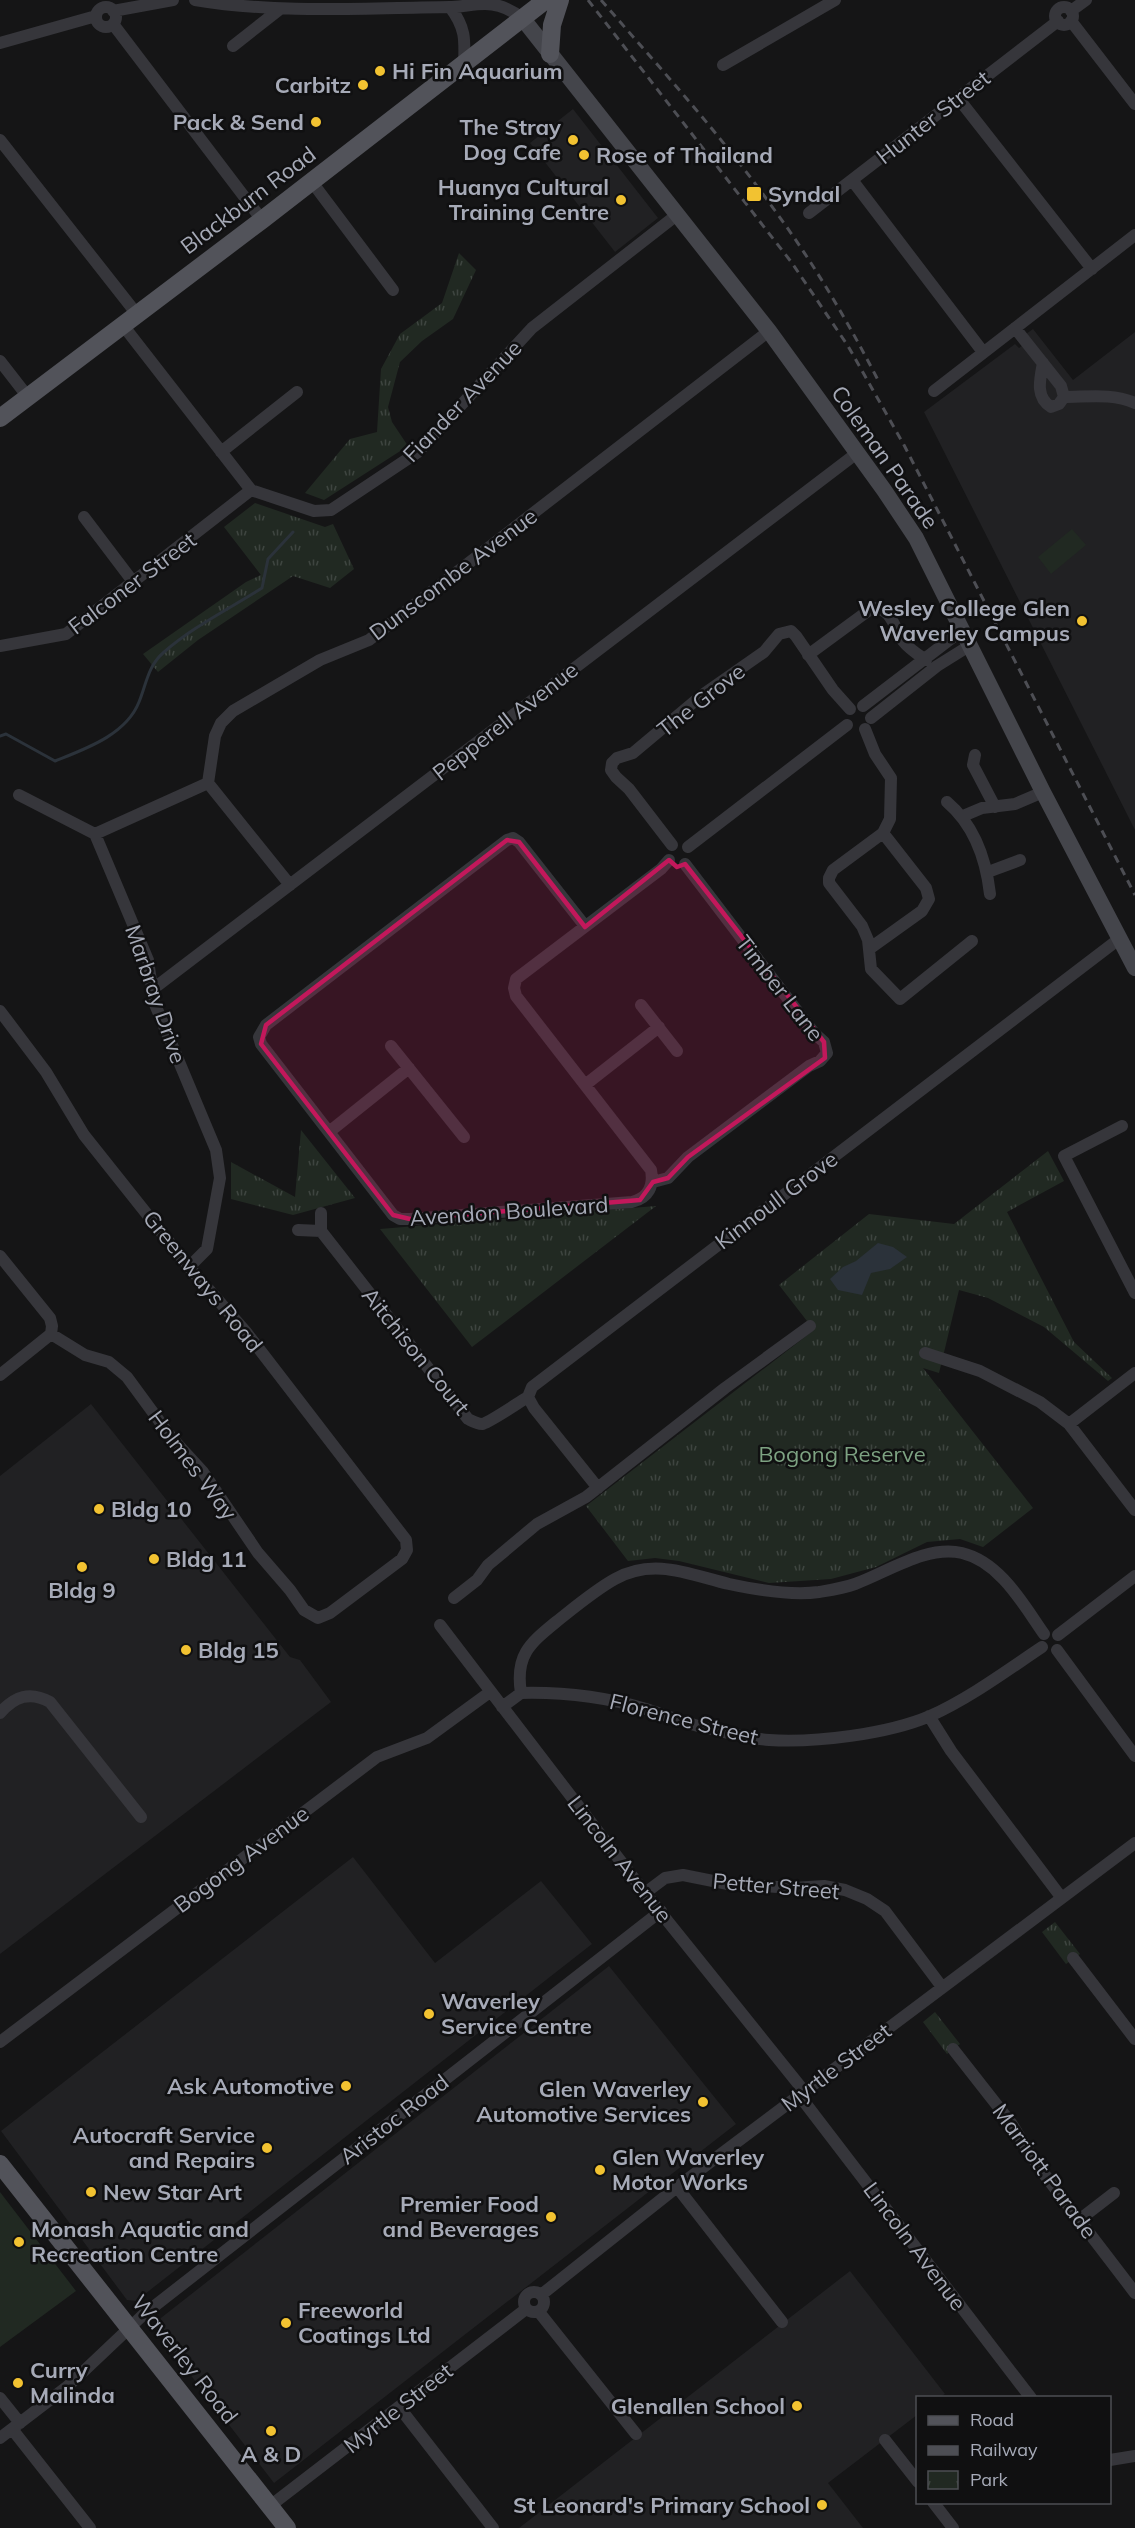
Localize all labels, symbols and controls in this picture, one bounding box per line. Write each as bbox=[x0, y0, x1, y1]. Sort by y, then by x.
place label: Hi Fin Aquarium bbox=[392, 57, 562, 85]
marker: Hi Fin Aquarium bbox=[373, 64, 387, 78]
street label: Hunter Street bbox=[871, 64, 996, 170]
place label: Carbitz bbox=[275, 71, 351, 99]
marker: Carbitz bbox=[356, 78, 370, 92]
place label: Pack & Send bbox=[173, 108, 304, 136]
place label: The Stray Dog Cafe bbox=[460, 113, 561, 166]
marker: Pack & Send bbox=[309, 115, 323, 129]
marker: The Stray Dog Cafe bbox=[566, 133, 580, 147]
street label: Blackburn Road bbox=[175, 140, 321, 260]
place label: Rose of Thailand bbox=[596, 141, 773, 169]
marker: Rose of Thailand bbox=[577, 148, 591, 162]
place label: Huanya Cultural Training Centre bbox=[438, 173, 609, 226]
place label: Syndal bbox=[768, 180, 840, 208]
marker: Syndal bbox=[745, 185, 763, 203]
marker: Huanya Cultural Training Centre bbox=[614, 193, 628, 207]
street label: Fiander Avenue bbox=[397, 334, 527, 468]
street label: Coleman Parade bbox=[825, 380, 945, 534]
street label: Dunscombe Avenue bbox=[364, 502, 542, 646]
street label: Falconer Street bbox=[62, 526, 202, 640]
place label: Wesley College Glen Waverley Campus bbox=[858, 594, 1070, 647]
marker: Wesley College Glen Waverley Campus bbox=[1075, 614, 1089, 628]
street label: Pepperell Avenue bbox=[427, 656, 583, 786]
street label: The Grove bbox=[652, 657, 750, 743]
street label: Marbray Drive bbox=[119, 921, 193, 1067]
street label: Timber Lane bbox=[730, 929, 830, 1047]
street label: Kinnoull Grove bbox=[709, 1145, 843, 1255]
street label: Avendon Boulevard bbox=[409, 1190, 609, 1232]
street label: Greenways Road bbox=[137, 1204, 269, 1358]
street label: Aitchison Court bbox=[356, 1282, 476, 1421]
street label: Holmes Way bbox=[143, 1404, 244, 1526]
park label: Bogong Reserve bbox=[758, 1440, 926, 1468]
place label: Bldg 10 bbox=[111, 1495, 192, 1523]
marker: Bldg 10 bbox=[92, 1502, 106, 1516]
place label: Bldg 11 bbox=[166, 1545, 247, 1573]
marker: Bldg 11 bbox=[147, 1552, 161, 1566]
marker: Bldg 9 bbox=[75, 1560, 89, 1574]
place label: Bldg 9 bbox=[48, 1576, 116, 1604]
place label: Bldg 15 bbox=[198, 1636, 279, 1664]
marker: Bldg 15 bbox=[179, 1643, 193, 1657]
street label: Florence Street bbox=[607, 1687, 761, 1751]
street label: Lincoln Avenue bbox=[562, 1790, 678, 1928]
street label: Bogong Avenue bbox=[168, 1799, 314, 1919]
street label: Petter Street bbox=[711, 1867, 841, 1906]
place label: Waverley Service Centre bbox=[441, 1987, 592, 2040]
marker: Waverley Service Centre bbox=[422, 2007, 436, 2021]
street label: Myrtle Street bbox=[775, 2016, 897, 2117]
street label: Aristoc Road bbox=[334, 2068, 454, 2170]
place label: Ask Automotive bbox=[167, 2072, 334, 2100]
place label: Glen Waverley Automotive Services bbox=[476, 2075, 691, 2128]
marker: Ask Automotive bbox=[339, 2079, 353, 2093]
marker: Glen Waverley Automotive Services bbox=[696, 2095, 710, 2109]
street label: Marriott Parade bbox=[987, 2098, 1103, 2244]
place label: Autocraft Service and Repairs bbox=[73, 2121, 255, 2174]
marker: Autocraft Service and Repairs bbox=[260, 2141, 274, 2155]
place label: Glen Waverley Motor Works bbox=[612, 2143, 764, 2196]
marker: Glen Waverley Motor Works bbox=[593, 2163, 607, 2177]
street label: Lincoln Avenue bbox=[858, 2176, 972, 2316]
place label: New Star Art bbox=[103, 2178, 242, 2206]
marker: New Star Art bbox=[84, 2185, 98, 2199]
place label: Premier Food and Beverages bbox=[383, 2190, 539, 2243]
marker: Premier Food and Beverages bbox=[544, 2210, 558, 2224]
place label: Monash Aquatic and Recreation Centre bbox=[31, 2215, 249, 2268]
marker: Monash Aquatic and Recreation Centre bbox=[12, 2235, 26, 2249]
street label: Waverley Road bbox=[126, 2289, 244, 2429]
place label: Freeworld Coatings Ltd bbox=[298, 2296, 431, 2349]
marker: Freeworld Coatings Ltd bbox=[279, 2316, 293, 2330]
place label: Curry Malinda bbox=[30, 2356, 115, 2409]
street label: Myrtle Street bbox=[338, 2357, 458, 2459]
marker: Curry Malinda bbox=[11, 2376, 25, 2390]
place label: Glenallen School bbox=[611, 2392, 785, 2420]
legend bbox=[916, 2396, 1111, 2504]
marker: Glenallen School bbox=[790, 2399, 804, 2413]
text: Road bbox=[970, 2408, 1014, 2431]
marker: A & D bbox=[264, 2424, 278, 2438]
text: Railway bbox=[970, 2438, 1038, 2461]
place label: A & D bbox=[241, 2440, 301, 2468]
text: Park bbox=[970, 2468, 1009, 2491]
place label: St Leonard's Primary School bbox=[513, 2491, 810, 2519]
marker: St Leonard's Primary School bbox=[815, 2498, 829, 2512]

